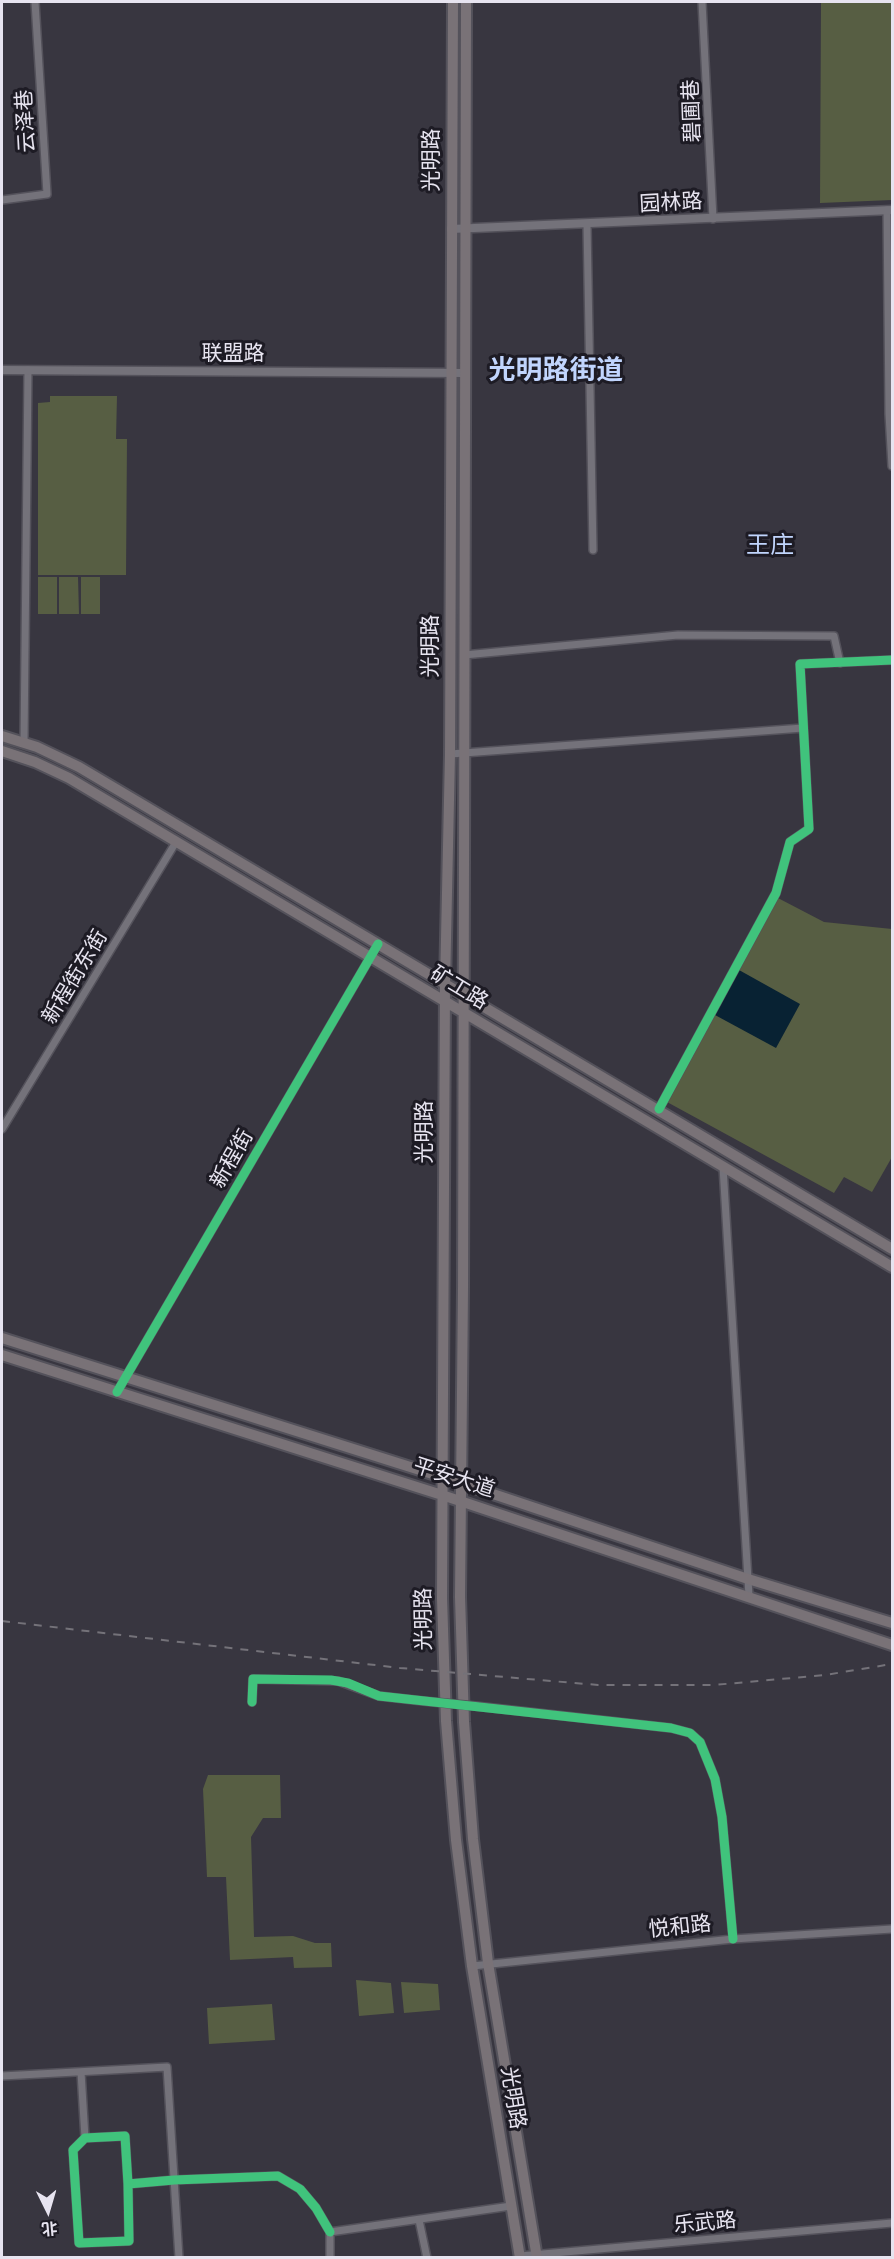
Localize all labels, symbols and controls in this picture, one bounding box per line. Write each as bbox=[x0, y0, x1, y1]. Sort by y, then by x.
street label: 碧圃巷 bbox=[678, 79, 706, 143]
street label: 云泽巷 bbox=[12, 89, 40, 153]
street label: 光明路 bbox=[419, 129, 445, 191]
street label: 园林路 bbox=[639, 189, 703, 217]
street label: 联盟路 bbox=[202, 341, 264, 367]
district label: 光明路街道 bbox=[489, 355, 623, 387]
district label: 王庄 bbox=[746, 532, 794, 560]
street label: 光明路 bbox=[418, 615, 444, 677]
street label: 新程街东街 bbox=[37, 926, 113, 1028]
street label: 矿工路 bbox=[426, 961, 492, 1015]
street label: 光明路 bbox=[412, 1101, 438, 1163]
street label: 新程街 bbox=[205, 1125, 259, 1193]
street label: 平安大道 bbox=[410, 1453, 498, 1503]
street label: 光明路 bbox=[411, 1587, 437, 1651]
street label: 悦和路 bbox=[647, 1911, 713, 1943]
street label: 光明路 bbox=[496, 2065, 530, 2131]
north arrow bbox=[18, 2181, 78, 2241]
street label: 乐武路 bbox=[673, 2208, 737, 2238]
text: 北 bbox=[41, 2218, 58, 2240]

